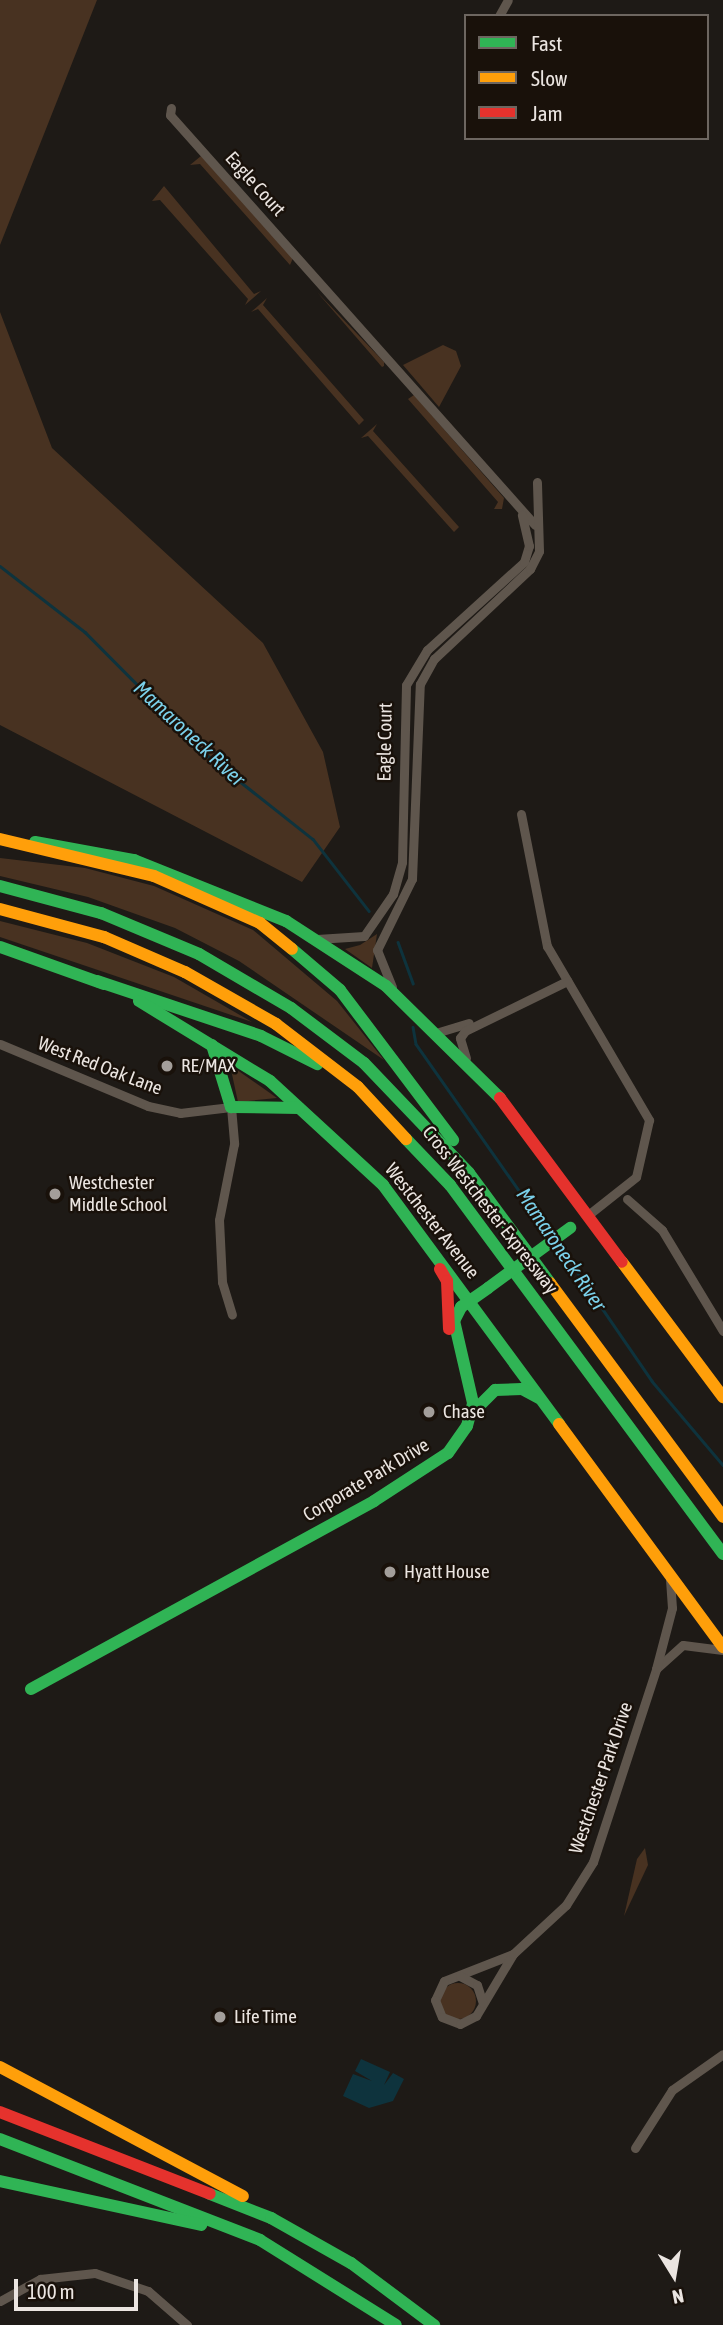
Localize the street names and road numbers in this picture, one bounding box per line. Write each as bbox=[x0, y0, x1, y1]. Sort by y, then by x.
street label: Eagle Court bbox=[220, 147, 290, 221]
street label: Eagle Court bbox=[373, 702, 397, 782]
street label: West Red Oak Lane bbox=[35, 1032, 165, 1100]
street label: Cross Westchester Expressway bbox=[417, 1121, 563, 1299]
street label: Westchester Avenue bbox=[380, 1159, 484, 1283]
street label: Corporate Park Drive bbox=[299, 1433, 433, 1527]
street label: Westchester Park Drive bbox=[564, 1699, 638, 1857]

